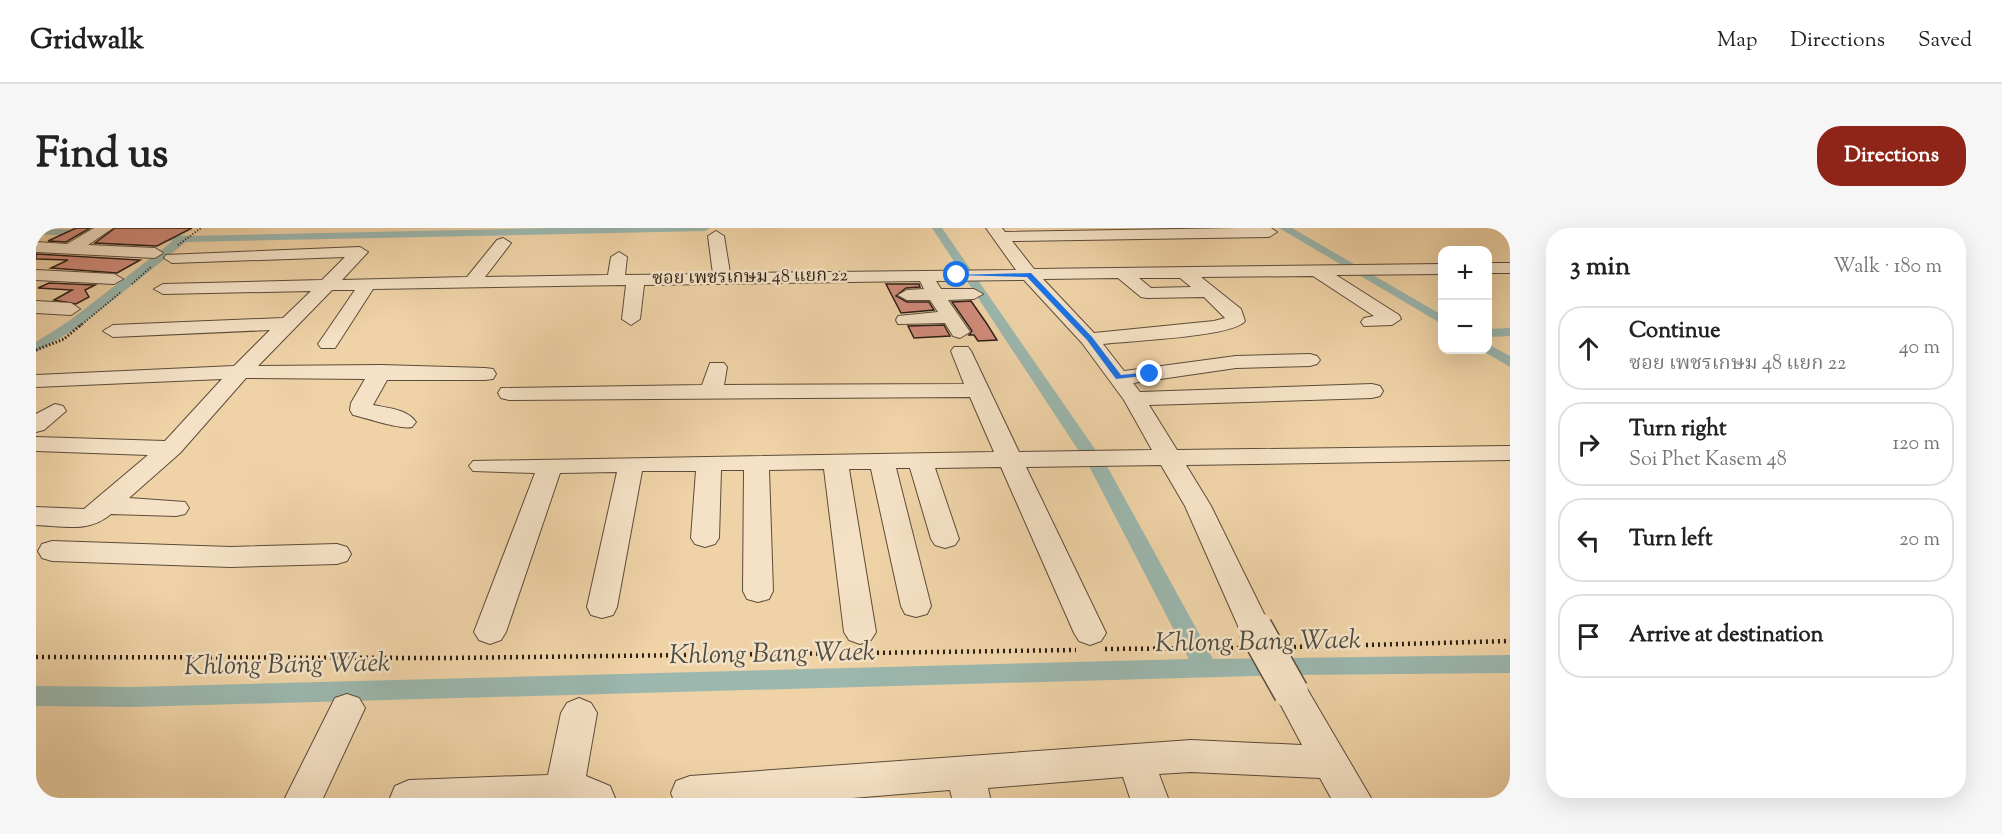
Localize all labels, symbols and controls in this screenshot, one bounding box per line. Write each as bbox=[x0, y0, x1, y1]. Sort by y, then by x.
text: Gridwalk bbox=[30, 21, 144, 61]
text: Map bbox=[1717, 26, 1757, 56]
text: Directions bbox=[1790, 26, 1885, 56]
text: Saved bbox=[1918, 26, 1972, 56]
text: Find us bbox=[36, 126, 168, 186]
button: Directions bbox=[1817, 126, 1966, 186]
map controls bbox=[1438, 246, 1492, 354]
button: + bbox=[1438, 246, 1492, 300]
text: 3 min bbox=[1570, 249, 1630, 286]
text: Walk · 180 m bbox=[1833, 253, 1942, 282]
route start bbox=[943, 261, 969, 287]
street label: ซอย เพชรเกษม 48 แยก 22 bbox=[652, 263, 849, 293]
button: − bbox=[1438, 300, 1492, 354]
text: Continue bbox=[1629, 316, 1720, 348]
icon: ahead bbox=[1572, 332, 1605, 365]
text: 40 m bbox=[1899, 334, 1940, 363]
text: ซอย เพชรเกษม 48 แยก 22 bbox=[1629, 350, 1846, 379]
route end bbox=[1136, 360, 1162, 386]
text: Turn right bbox=[1629, 414, 1726, 446]
icon: right bbox=[1572, 428, 1605, 461]
text: 120 m bbox=[1892, 430, 1940, 459]
text: Soi Phet Kasem 48 bbox=[1629, 446, 1787, 475]
icon: left bbox=[1572, 524, 1605, 557]
text: Turn left bbox=[1629, 524, 1712, 556]
text: 20 m bbox=[1899, 526, 1940, 555]
icon: arrive bbox=[1572, 620, 1605, 653]
text: Arrive at destination bbox=[1629, 620, 1824, 652]
water label: Khlong Bang Waek bbox=[1155, 622, 1361, 664]
water label: Khlong Bang Waek bbox=[669, 634, 875, 676]
water label: Khlong Bang Waek bbox=[184, 645, 390, 687]

